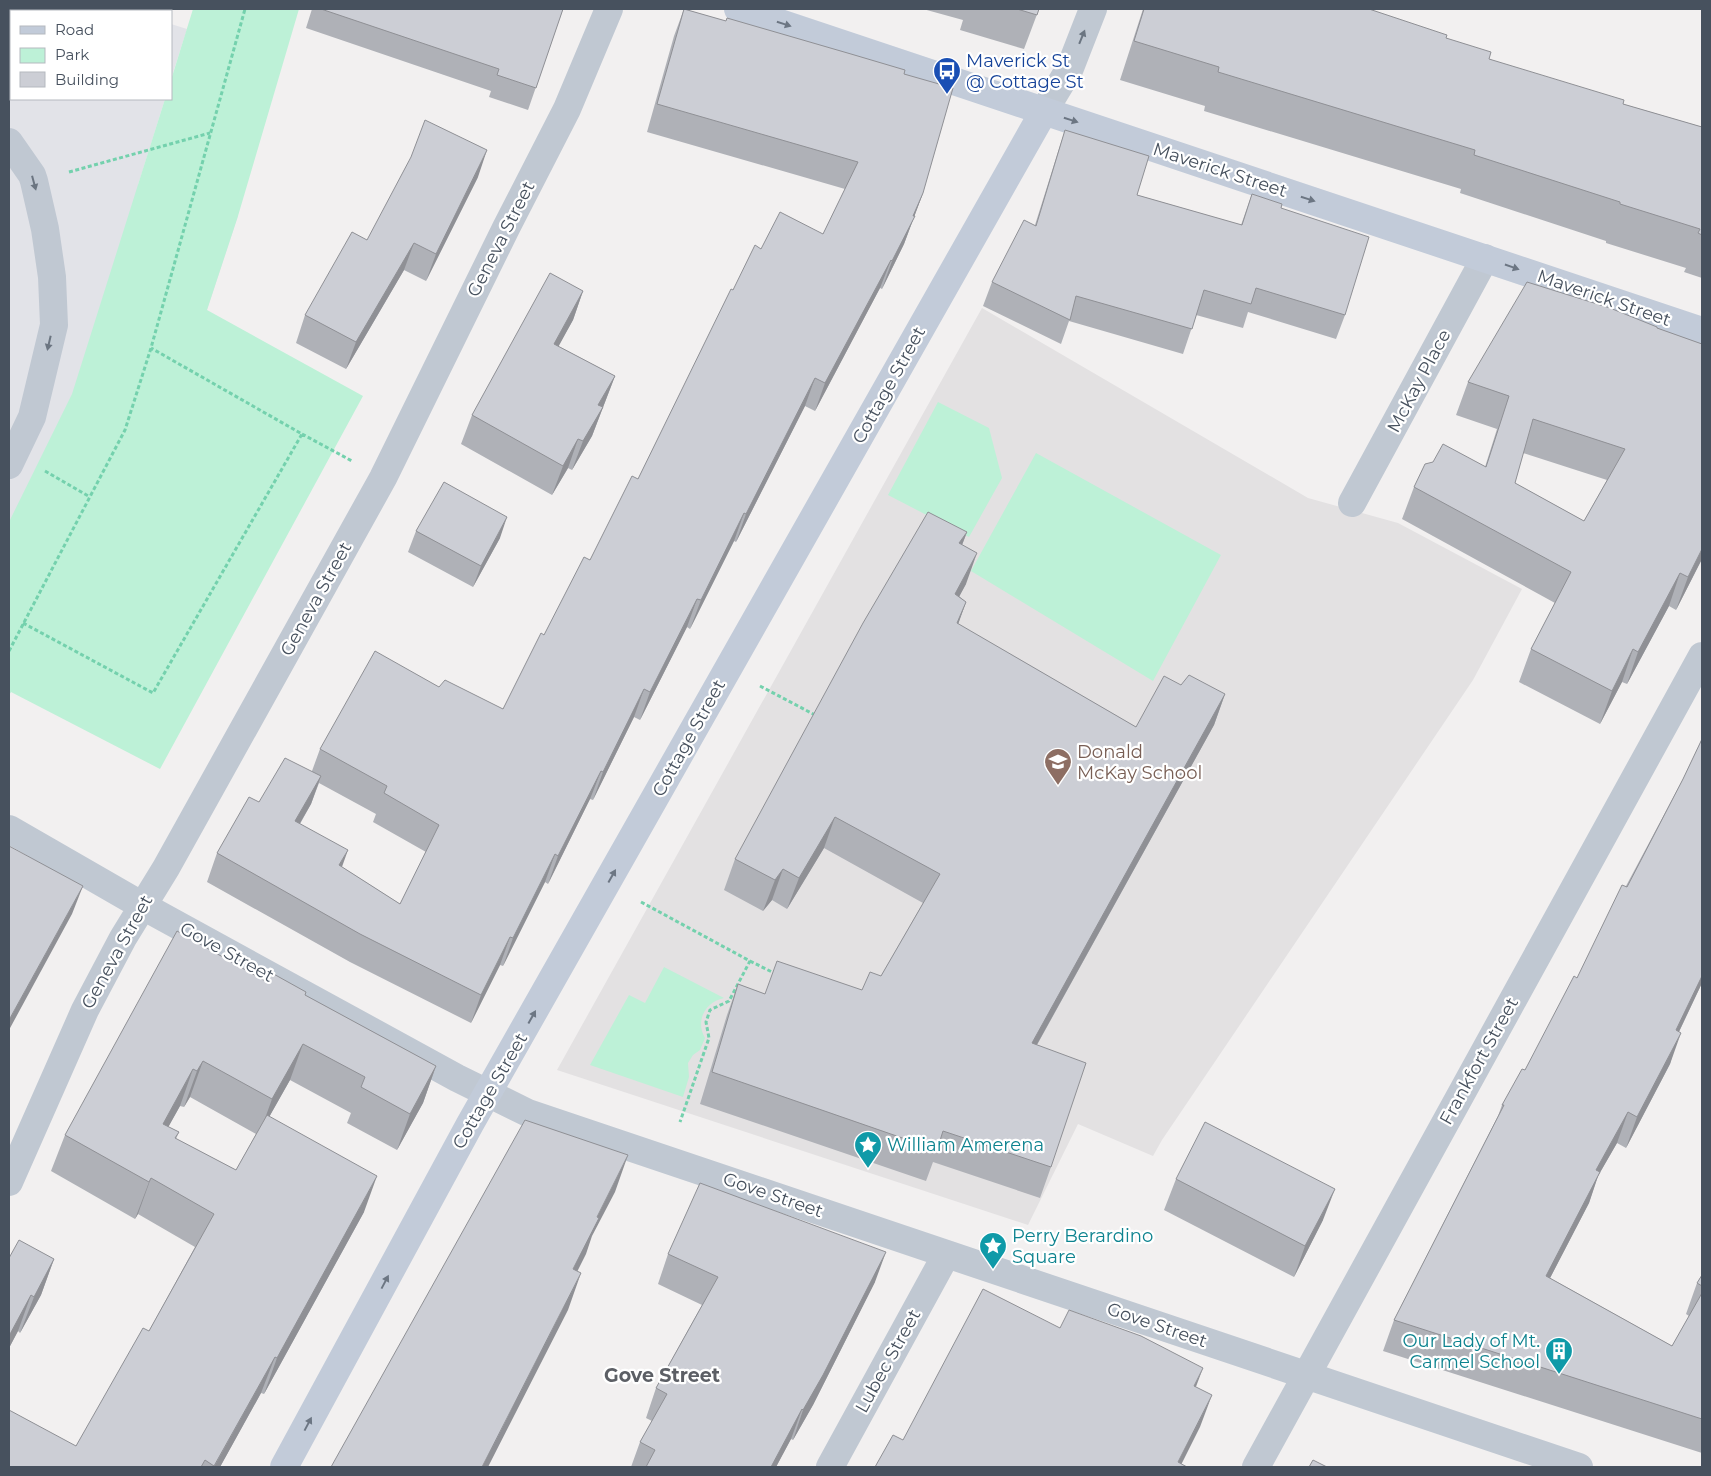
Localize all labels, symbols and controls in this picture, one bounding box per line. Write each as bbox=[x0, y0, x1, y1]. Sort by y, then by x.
legend bbox=[10, 10, 172, 100]
text: Road bbox=[55, 20, 94, 39]
one-way arrow bbox=[777, 20, 792, 28]
one-way arrow bbox=[1078, 29, 1086, 44]
text: Park bbox=[55, 45, 89, 64]
place label: Maverick St @ Cottage St bbox=[966, 50, 1084, 93]
bus stop icon: Maverick St @ Cottage St bbox=[932, 56, 962, 95]
text: Building bbox=[55, 70, 119, 89]
one-way arrow bbox=[1064, 116, 1079, 124]
street label: Maverick Street bbox=[1150, 138, 1290, 202]
one-way arrow bbox=[30, 176, 38, 191]
street label: Geneva Street bbox=[462, 178, 540, 300]
one-way arrow bbox=[1301, 196, 1316, 203]
one-way arrow bbox=[1505, 264, 1520, 271]
street label: Maverick Street bbox=[1534, 265, 1674, 331]
street label: Cottage Street bbox=[848, 323, 930, 447]
street label: McKay Place bbox=[1383, 325, 1455, 436]
one-way arrow bbox=[45, 336, 53, 351]
street label: Geneva Street bbox=[276, 538, 356, 660]
street label: Cottage Street bbox=[648, 676, 730, 800]
place label: Donald McKay School bbox=[1077, 741, 1202, 784]
school or university icon: Donald McKay School bbox=[1043, 747, 1073, 786]
one-way arrow bbox=[607, 869, 616, 882]
street label: Geneva Street bbox=[77, 891, 157, 1013]
street label: Gove Street bbox=[176, 917, 278, 987]
street label: Frankfort Street bbox=[1435, 993, 1523, 1129]
one-way arrow bbox=[527, 1010, 536, 1024]
street label: Cottage Street bbox=[448, 1029, 532, 1153]
place icon: William Amerena bbox=[853, 1130, 883, 1169]
place label: William Amerena bbox=[887, 1134, 1044, 1156]
street label: Gove Street bbox=[720, 1168, 826, 1222]
place label: Perry Berardino Square bbox=[1012, 1225, 1153, 1268]
place icon: Perry Berardino Square bbox=[978, 1231, 1008, 1270]
one-way arrow bbox=[381, 1274, 389, 1289]
street label: Gove Street bbox=[1104, 1298, 1210, 1352]
street label: Lubec Street bbox=[851, 1305, 925, 1417]
place label: Our Lady of Mt. Carmel School bbox=[1402, 1330, 1540, 1373]
building icon: Our Lady of Mt. Carmel School bbox=[1544, 1336, 1574, 1375]
district label: Gove Street bbox=[604, 1364, 720, 1387]
one-way arrow bbox=[303, 1418, 312, 1431]

